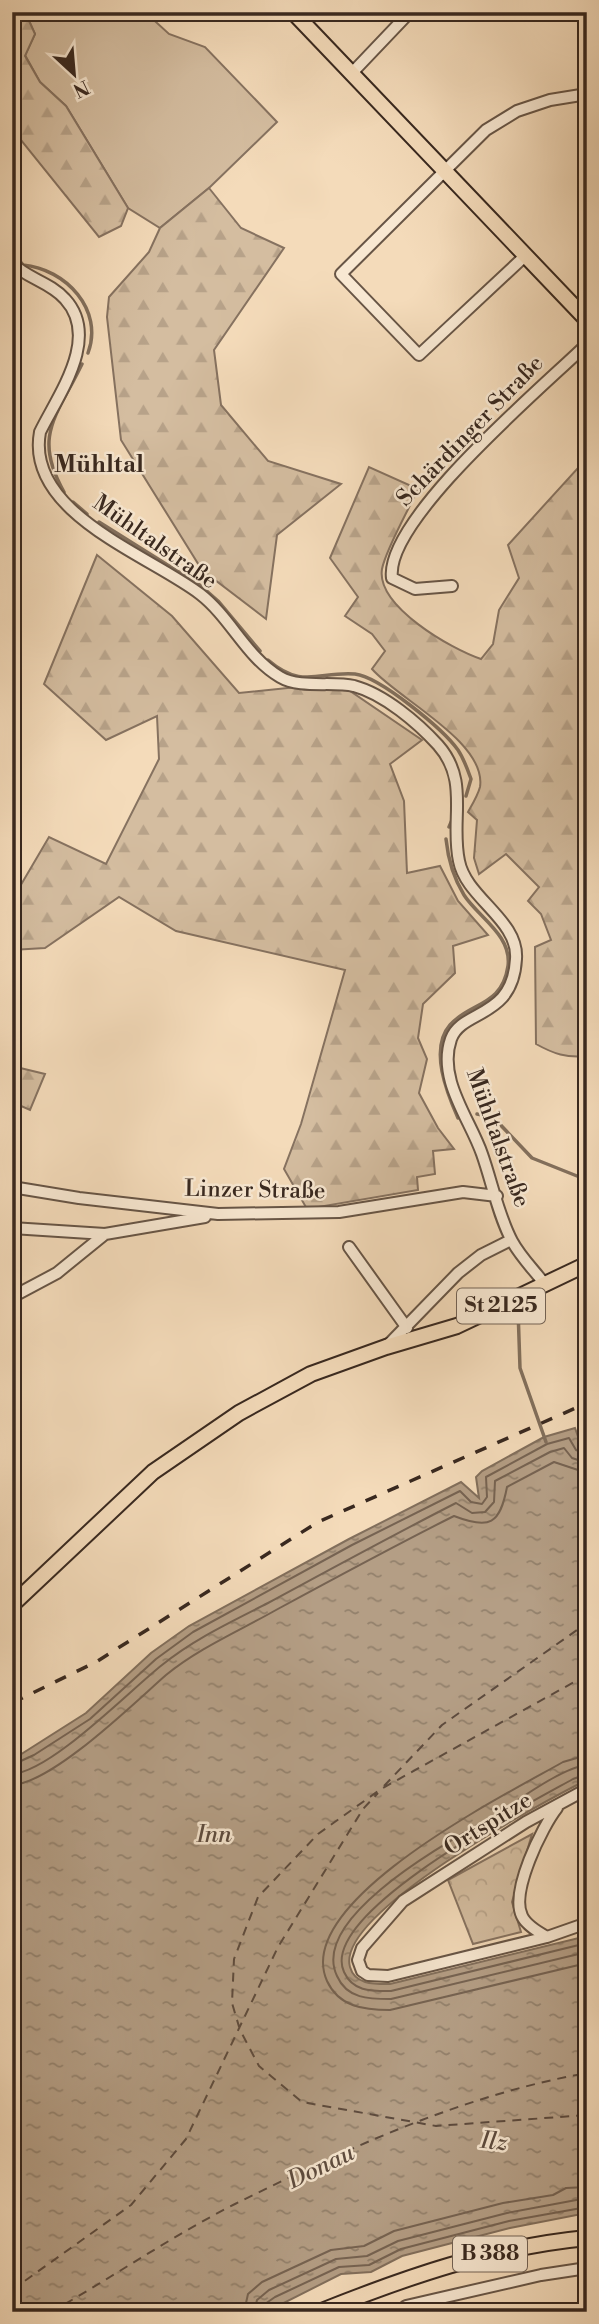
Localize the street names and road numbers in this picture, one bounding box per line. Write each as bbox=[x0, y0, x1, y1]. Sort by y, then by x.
street label: Schärdinger Straße bbox=[391, 350, 549, 512]
street label: Mühltalstraße bbox=[87, 489, 223, 595]
street label: Mühltalstraße bbox=[460, 1065, 536, 1211]
street label: Linzer Straße bbox=[184, 1175, 326, 1205]
road number: St 2125 bbox=[457, 1288, 545, 1324]
street label: Ortspitze bbox=[439, 1786, 537, 1862]
road number: B 388 bbox=[453, 2236, 527, 2272]

